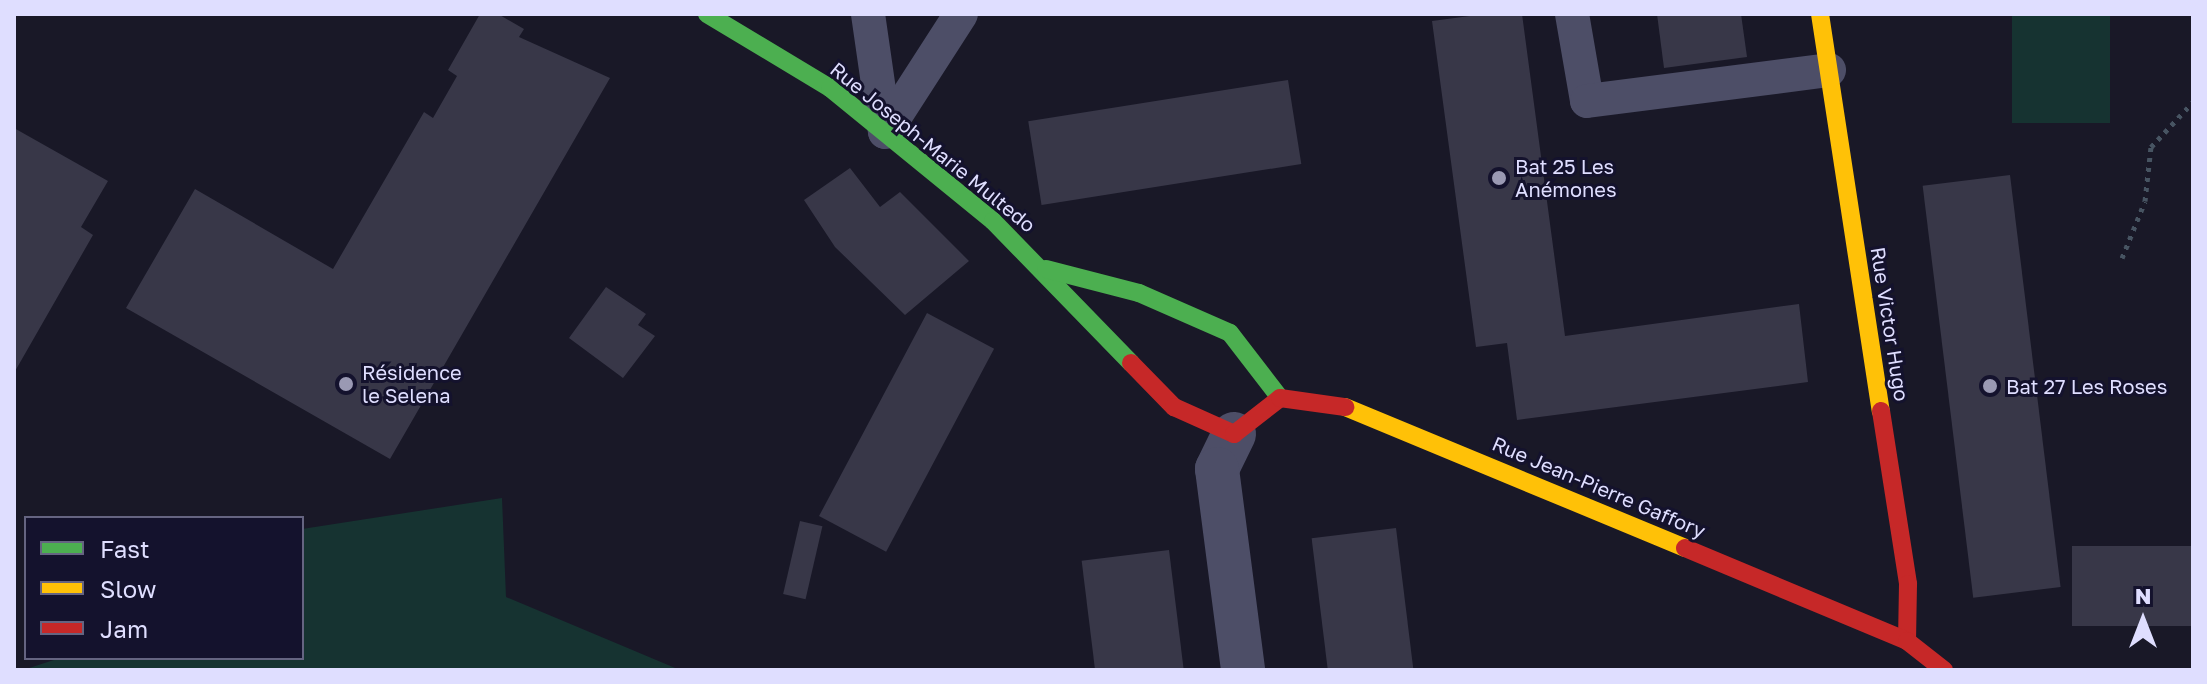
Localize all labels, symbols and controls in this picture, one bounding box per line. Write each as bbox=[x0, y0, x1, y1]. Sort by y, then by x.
street label: Rue Joseph-Marie Multedo bbox=[826, 57, 1040, 237]
place label: Bat 25 Les Anémones bbox=[1515, 154, 1616, 201]
marker: Bat 25 Les Anémones bbox=[1490, 169, 1508, 187]
street label: Rue Victor Hugo bbox=[1866, 245, 1914, 403]
place label: Résidence le Selena bbox=[362, 360, 462, 407]
place label: Bat 27 Les Roses bbox=[2006, 374, 2167, 398]
marker: Résidence le Selena bbox=[337, 375, 355, 393]
marker: Bat 27 Les Roses bbox=[1981, 377, 1999, 395]
street label: Rue Jean-Pierre Gaffory bbox=[1489, 431, 1709, 543]
legend bbox=[24, 516, 304, 660]
text: Fast bbox=[100, 534, 150, 563]
text: Slow bbox=[100, 574, 156, 603]
north arrow bbox=[2103, 580, 2183, 660]
text: N bbox=[2135, 582, 2151, 609]
text: Jam bbox=[100, 614, 148, 643]

